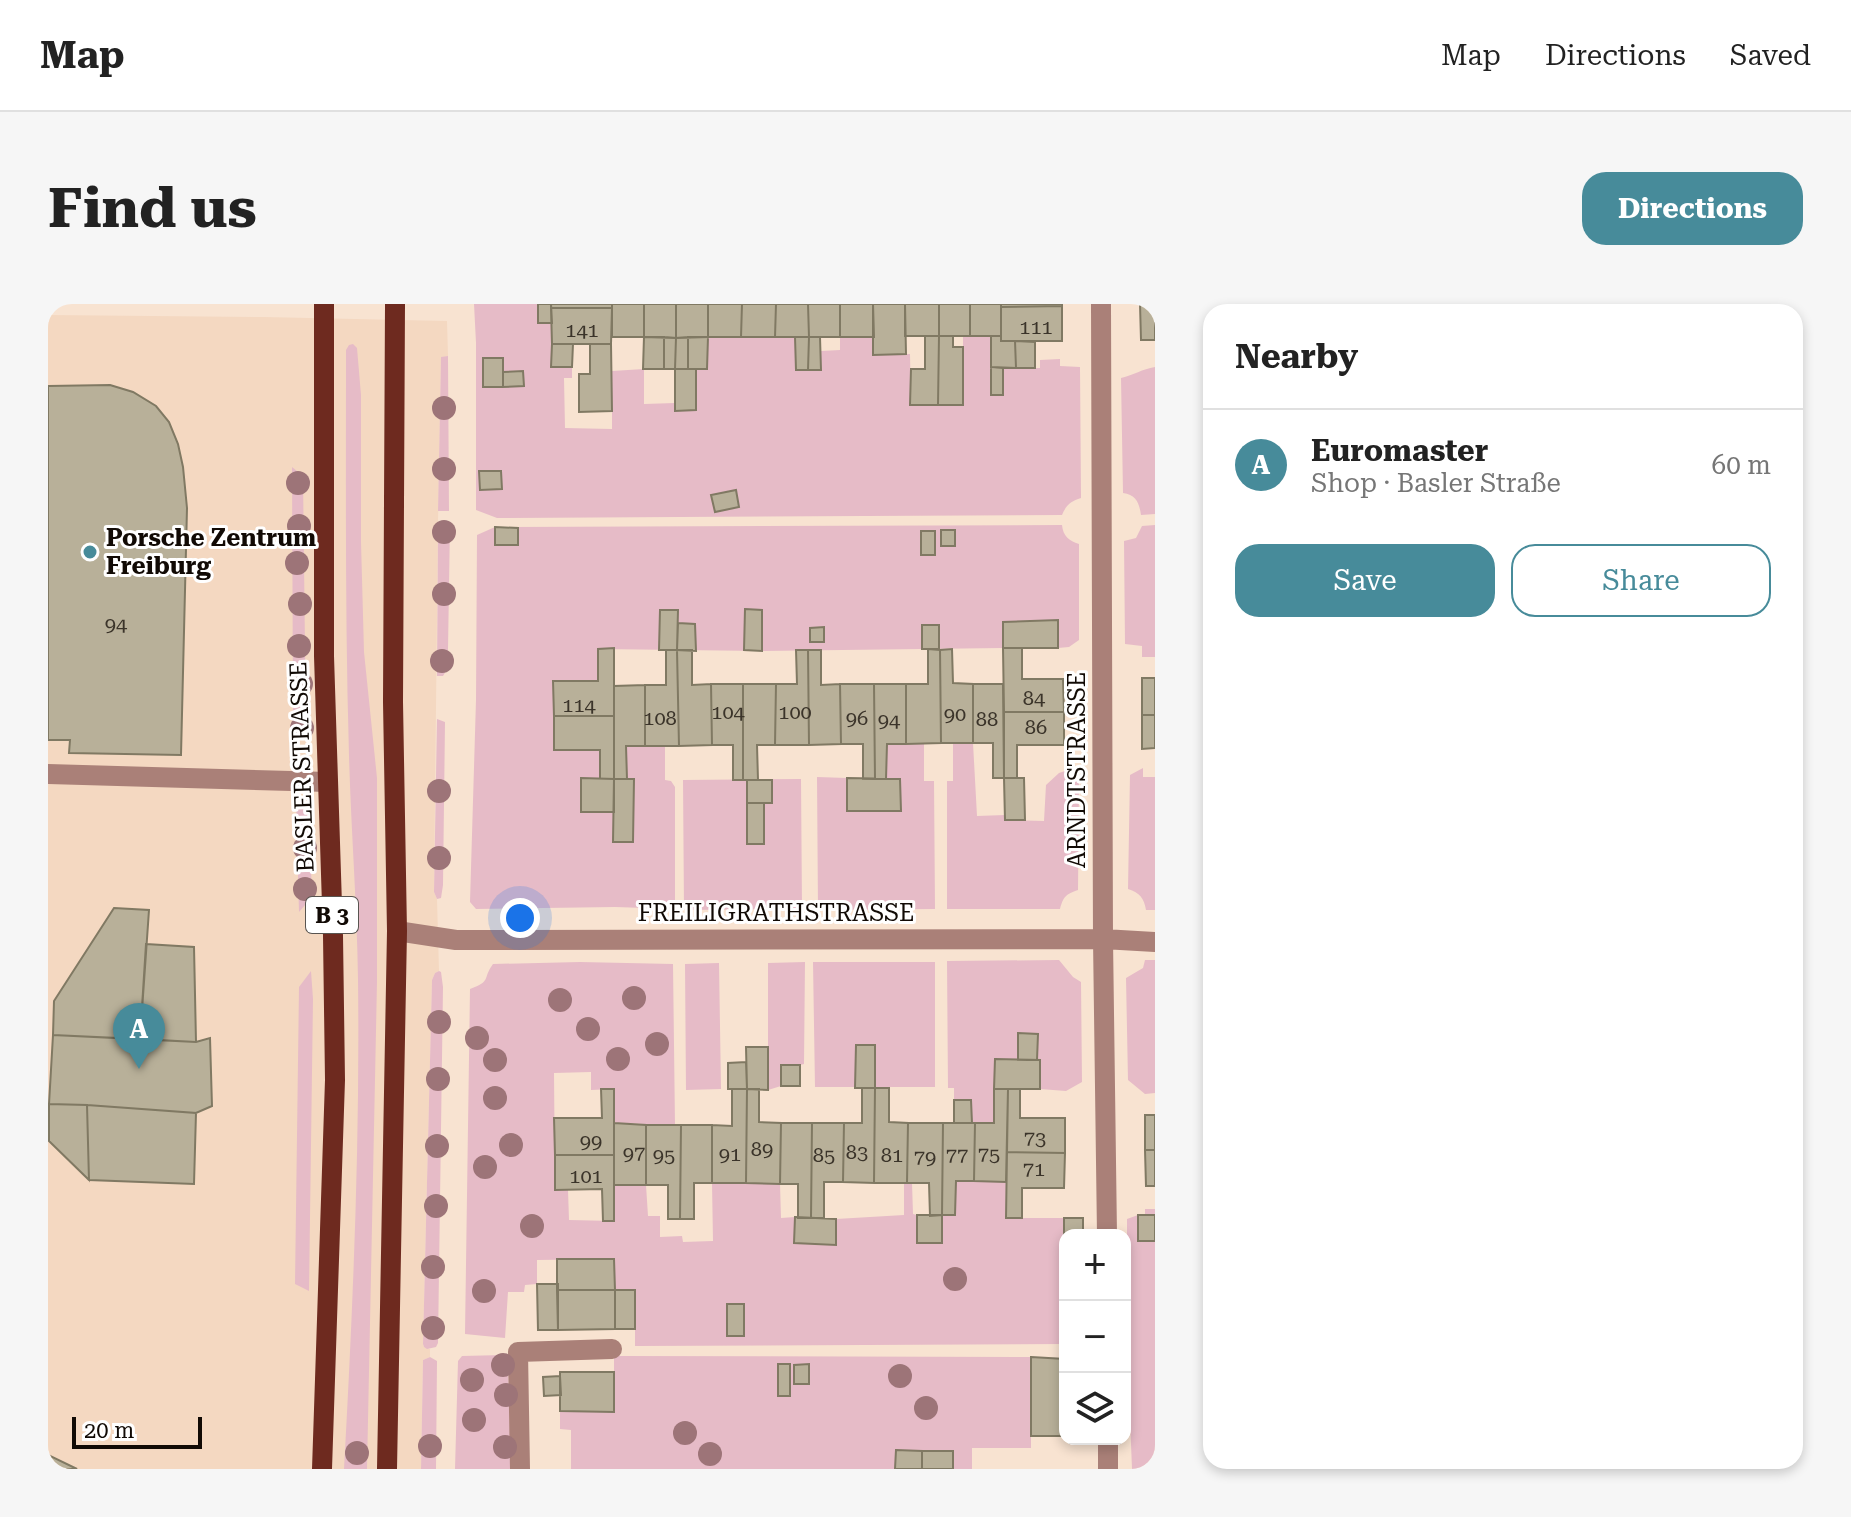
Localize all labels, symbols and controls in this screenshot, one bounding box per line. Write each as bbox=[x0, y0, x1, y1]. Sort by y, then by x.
text: Map bbox=[40, 33, 125, 77]
text: Map bbox=[1441, 39, 1501, 72]
text: Directions bbox=[1545, 39, 1686, 72]
text: Saved bbox=[1730, 39, 1811, 72]
button: Directions bbox=[1582, 172, 1803, 245]
text: Find us bbox=[48, 175, 257, 241]
house number: 111 bbox=[1019, 315, 1053, 339]
house number: 141 bbox=[565, 318, 599, 342]
text: Nearby bbox=[1235, 336, 1358, 376]
text: Euromaster bbox=[1311, 433, 1488, 468]
text: A bbox=[1252, 450, 1270, 480]
text: 60 m bbox=[1712, 450, 1771, 480]
text: Shop · Basler Straße bbox=[1311, 468, 1561, 498]
place label: Porsche Zentrum Freiburg bbox=[106, 524, 316, 580]
marker: Porsche Zentrum Freiburg bbox=[81, 543, 99, 561]
button: Save bbox=[1235, 544, 1495, 617]
button: Share bbox=[1511, 544, 1771, 617]
house number: 94 bbox=[105, 612, 128, 636]
street label: BASLER STRASSE bbox=[284, 661, 320, 873]
street label: ARNDTSTRASSE bbox=[1063, 672, 1091, 868]
house number: 84 bbox=[1023, 686, 1046, 710]
house number: 114 bbox=[562, 693, 597, 717]
house number: 104 bbox=[711, 700, 746, 724]
house number: 100 bbox=[778, 700, 812, 724]
house number: 90 bbox=[944, 702, 966, 726]
house number: 108 bbox=[643, 706, 677, 730]
house number: 96 bbox=[846, 706, 868, 730]
house number: 88 bbox=[976, 707, 998, 731]
house number: 94 bbox=[878, 708, 901, 732]
house number: 86 bbox=[1025, 715, 1047, 739]
road number: B 3 bbox=[306, 897, 358, 933]
your location bbox=[500, 898, 540, 938]
street label: FREILIGRATHSTRASSE bbox=[638, 899, 914, 927]
pin: A bbox=[113, 1003, 165, 1069]
house number: 73 bbox=[1024, 1126, 1046, 1150]
house number: 99 bbox=[580, 1129, 602, 1153]
house number: 89 bbox=[751, 1137, 773, 1161]
house number: 83 bbox=[846, 1140, 868, 1164]
house number: 97 bbox=[623, 1141, 645, 1165]
house number: 91 bbox=[719, 1142, 741, 1166]
house number: 75 bbox=[978, 1142, 1000, 1166]
house number: 95 bbox=[653, 1143, 675, 1167]
house number: 85 bbox=[813, 1143, 835, 1167]
house number: 81 bbox=[881, 1143, 903, 1167]
house number: 77 bbox=[946, 1143, 968, 1167]
house number: 79 bbox=[914, 1145, 936, 1169]
house number: 71 bbox=[1023, 1157, 1045, 1181]
house number: 101 bbox=[569, 1164, 603, 1188]
map controls bbox=[1059, 1229, 1131, 1445]
button: + bbox=[1059, 1229, 1131, 1301]
button: − bbox=[1059, 1301, 1131, 1373]
button: layers bbox=[1059, 1373, 1131, 1445]
scale bar bbox=[72, 1413, 202, 1449]
text: 20 m bbox=[84, 1418, 134, 1443]

